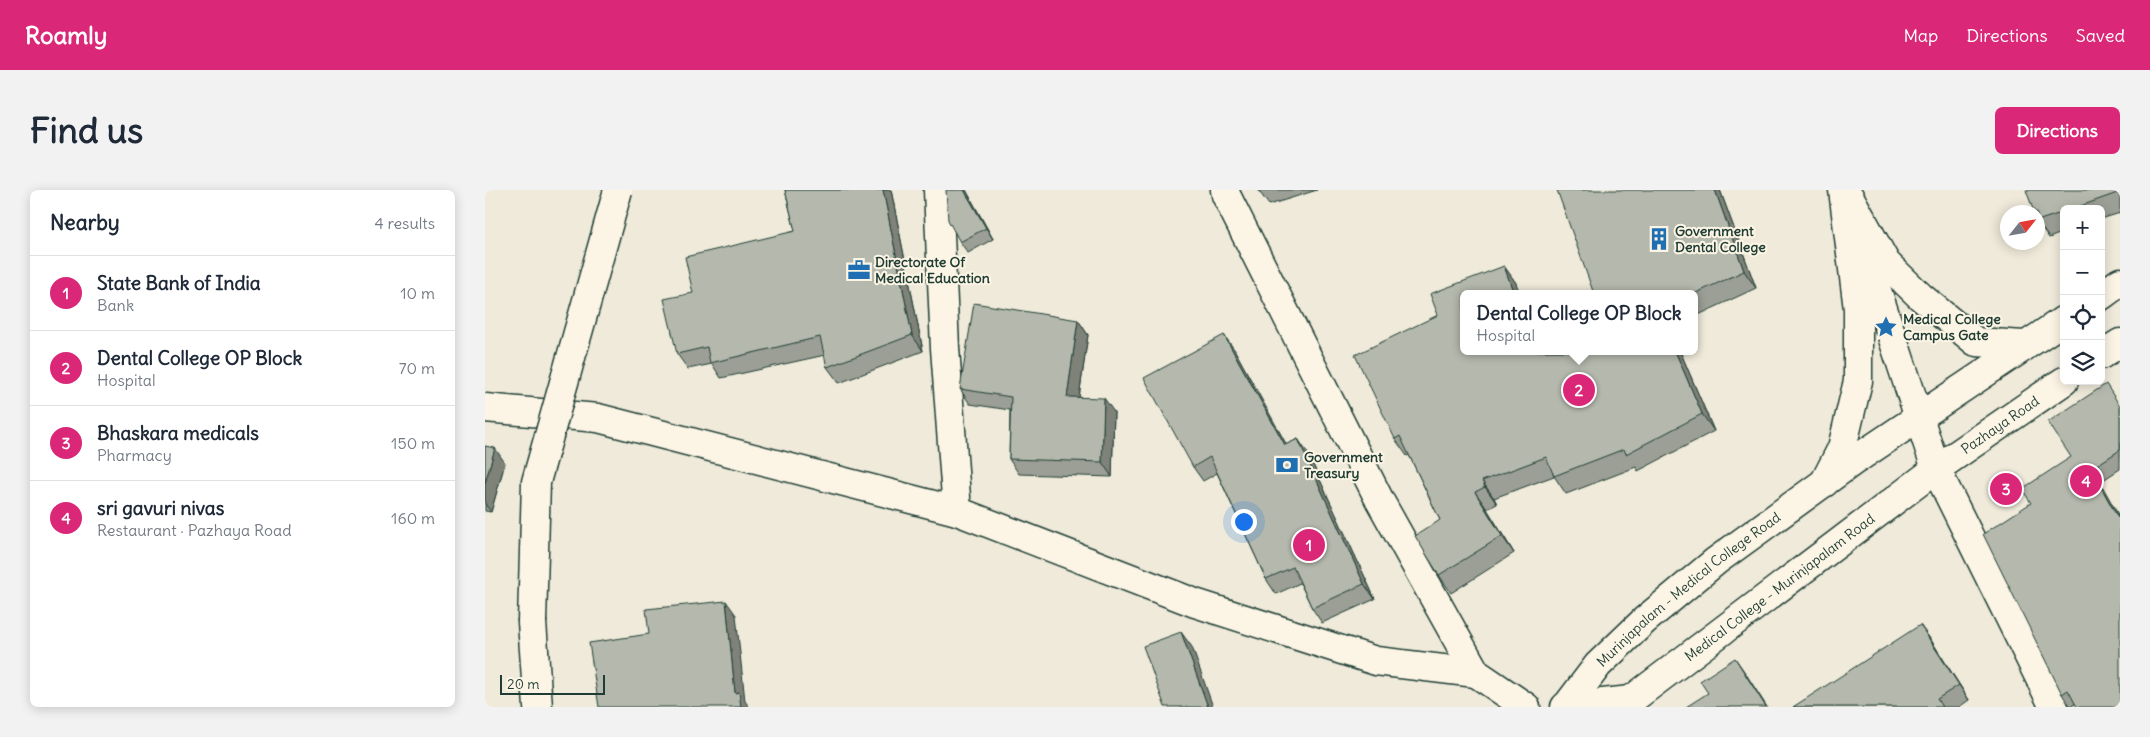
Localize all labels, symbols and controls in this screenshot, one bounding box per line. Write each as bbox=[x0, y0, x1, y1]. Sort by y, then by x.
text: Roamly bbox=[25, 20, 107, 50]
text: Map bbox=[1903, 24, 1938, 47]
text: Directions bbox=[1966, 24, 2048, 47]
text: Saved bbox=[2076, 24, 2125, 47]
button: Directions bbox=[1995, 107, 2120, 154]
text: Find us bbox=[30, 108, 143, 152]
north arrow bbox=[2000, 205, 2045, 250]
map controls bbox=[2060, 205, 2105, 385]
button: + bbox=[2060, 205, 2105, 250]
text: Nearby bbox=[50, 209, 120, 236]
text: 4 results bbox=[374, 213, 435, 233]
place label: Government Dental College bbox=[1675, 222, 1766, 256]
building icon: Government Dental College bbox=[1646, 226, 1672, 252]
button: − bbox=[2060, 250, 2105, 295]
place label: Directorate Of Medical Education bbox=[875, 253, 990, 287]
office icon: Directorate Of Medical Education bbox=[846, 257, 872, 283]
text: State Bank of India bbox=[97, 271, 261, 295]
text: 1 bbox=[63, 283, 69, 303]
text: 10 m bbox=[400, 283, 435, 303]
popup bbox=[1460, 290, 1698, 355]
text: Bank bbox=[97, 295, 134, 315]
button: locate bbox=[2060, 295, 2105, 340]
text: Dental College OP Block bbox=[1476, 301, 1682, 325]
place label: Medical College Campus Gate bbox=[1903, 310, 2001, 344]
place icon: Medical College Campus Gate bbox=[1873, 314, 1899, 340]
text: Hospital bbox=[1476, 325, 1535, 345]
button: layers bbox=[2060, 340, 2105, 385]
text: Dental College OP Block bbox=[97, 346, 302, 370]
text: 2 bbox=[62, 358, 70, 378]
text: 70 m bbox=[399, 358, 435, 378]
text: Hospital bbox=[97, 370, 156, 390]
pin: 2 bbox=[1563, 371, 1595, 409]
street label: Pazhaya Road bbox=[1958, 392, 2043, 458]
text: Bhaskara medicals bbox=[97, 421, 259, 445]
text: 3 bbox=[61, 433, 71, 453]
text: 150 m bbox=[391, 433, 435, 453]
text: Pharmacy bbox=[97, 445, 172, 465]
place label: Government Treasury bbox=[1304, 448, 1383, 482]
bank icon: Government Treasury bbox=[1274, 452, 1300, 478]
pin: 4 bbox=[2070, 462, 2102, 500]
pin: 3 bbox=[1990, 470, 2022, 508]
text: sri gavuri nivas bbox=[97, 496, 224, 520]
text: 4 bbox=[61, 508, 71, 528]
text: 160 m bbox=[391, 508, 435, 528]
street label: Murinjapalam - Medical College Road bbox=[1593, 508, 1784, 671]
your location bbox=[1231, 509, 1257, 535]
street label: Medical College - Murinjapalam Road bbox=[1681, 510, 1878, 665]
text: Restaurant · Pazhaya Road bbox=[97, 520, 292, 540]
pin: 1 bbox=[1293, 526, 1325, 564]
scale bar bbox=[500, 672, 605, 695]
text: 20 m bbox=[507, 675, 540, 693]

